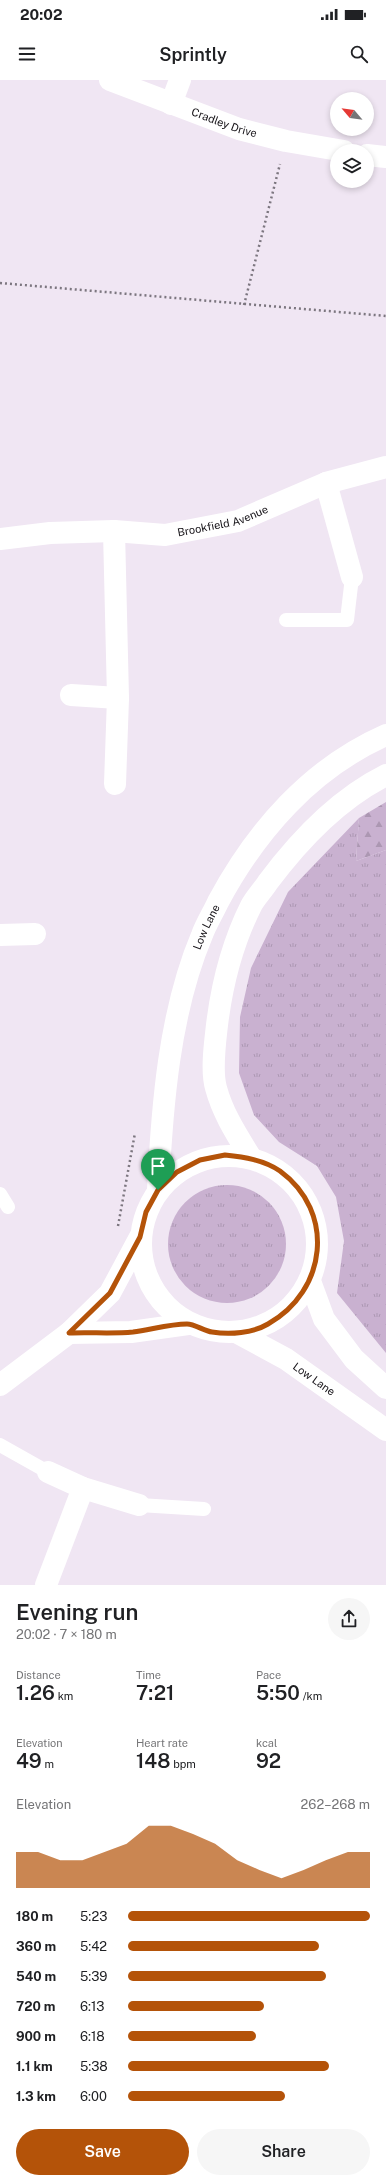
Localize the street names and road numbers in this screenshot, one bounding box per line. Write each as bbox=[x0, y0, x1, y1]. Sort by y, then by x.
street label: Cradley Drive bbox=[190, 106, 258, 139]
street label: Brookfield Avenue bbox=[176, 503, 270, 539]
street label: Low Lane bbox=[191, 902, 222, 951]
street label: Low Lane bbox=[291, 1360, 337, 1398]

